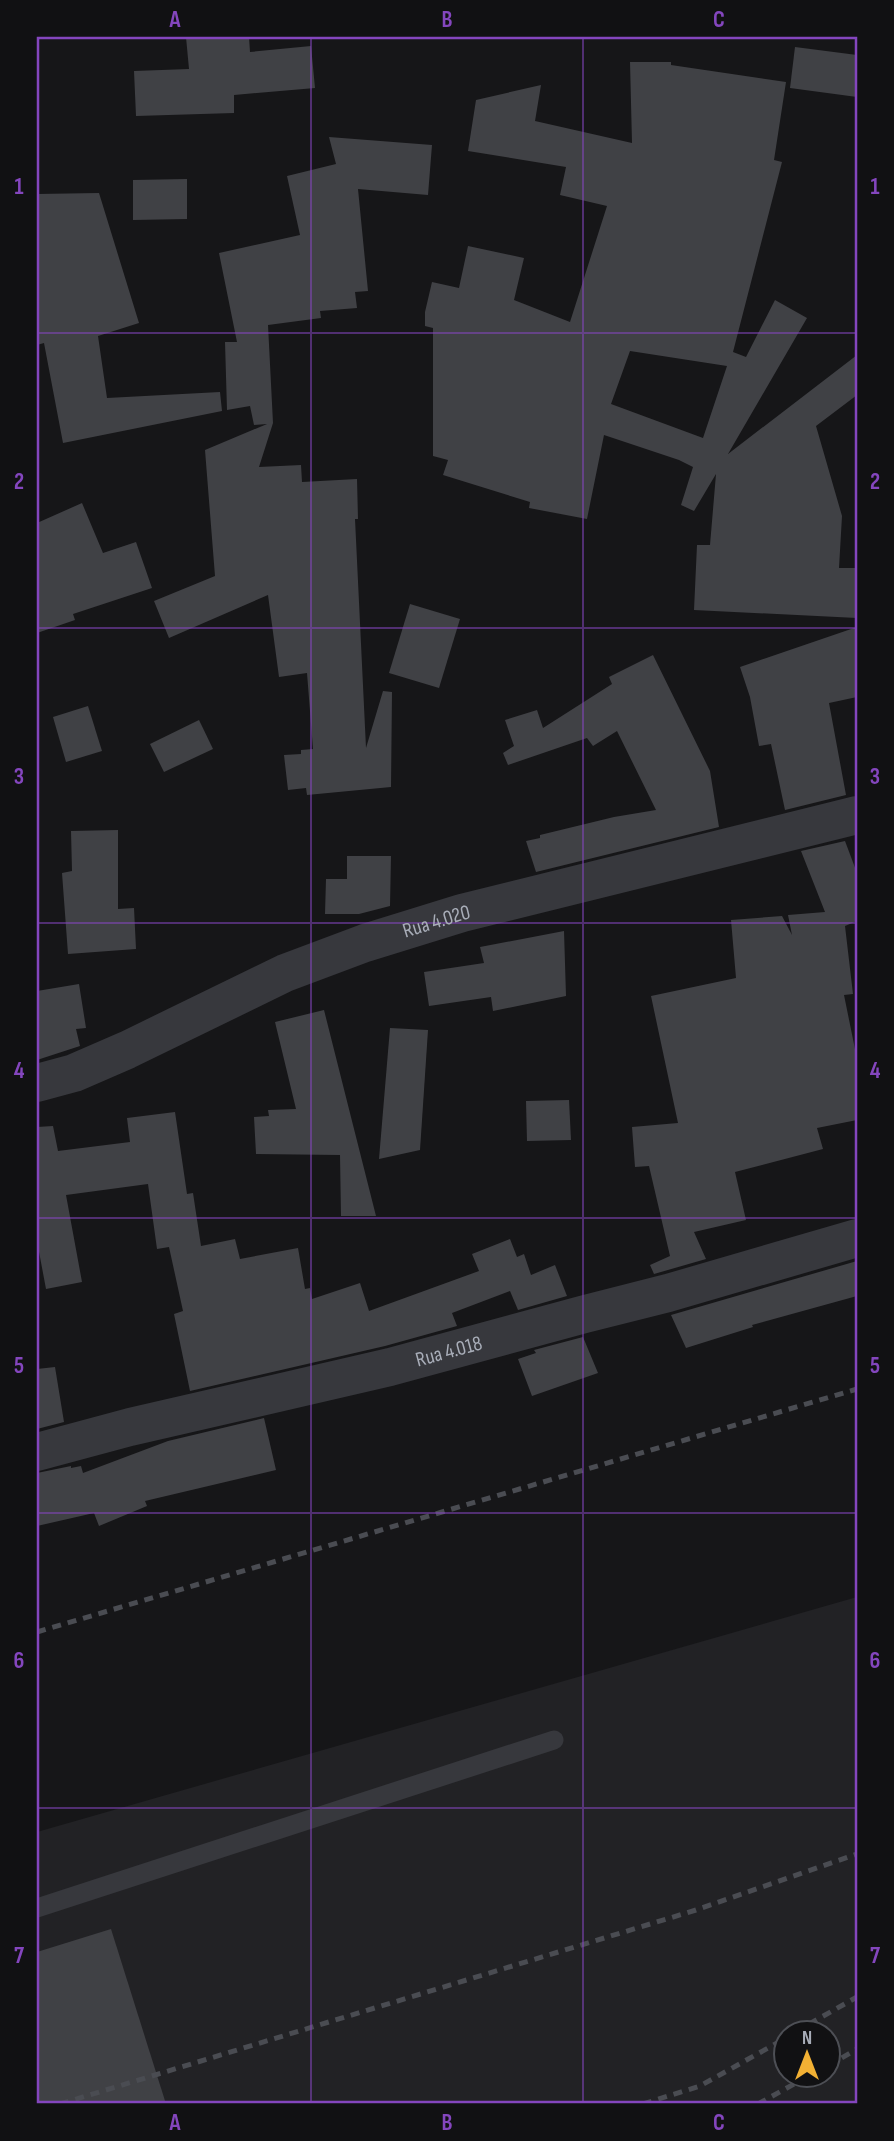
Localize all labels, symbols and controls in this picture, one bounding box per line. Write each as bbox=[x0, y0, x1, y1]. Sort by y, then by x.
text: A bbox=[169, 6, 182, 34]
text: B bbox=[442, 6, 453, 34]
text: C bbox=[713, 6, 725, 34]
text: 1 bbox=[14, 173, 24, 201]
text: 1 bbox=[870, 173, 880, 201]
text: 2 bbox=[14, 468, 24, 496]
text: 2 bbox=[870, 468, 880, 496]
text: 3 bbox=[14, 763, 24, 791]
text: 3 bbox=[870, 763, 880, 791]
street label: Rua 4.020 bbox=[400, 899, 473, 944]
text: 4 bbox=[14, 1057, 25, 1085]
text: 4 bbox=[870, 1057, 881, 1085]
street label: Rua 4.018 bbox=[413, 1331, 485, 1372]
text: 5 bbox=[14, 1352, 24, 1380]
text: 5 bbox=[870, 1352, 880, 1380]
text: 6 bbox=[14, 1647, 24, 1675]
text: 6 bbox=[870, 1647, 880, 1675]
text: 7 bbox=[14, 1942, 24, 1970]
text: 7 bbox=[870, 1942, 880, 1970]
north arrow bbox=[772, 2018, 842, 2088]
text: N bbox=[802, 2027, 812, 2050]
text: A bbox=[169, 2109, 182, 2137]
text: B bbox=[442, 2109, 453, 2137]
text: C bbox=[713, 2109, 725, 2137]

